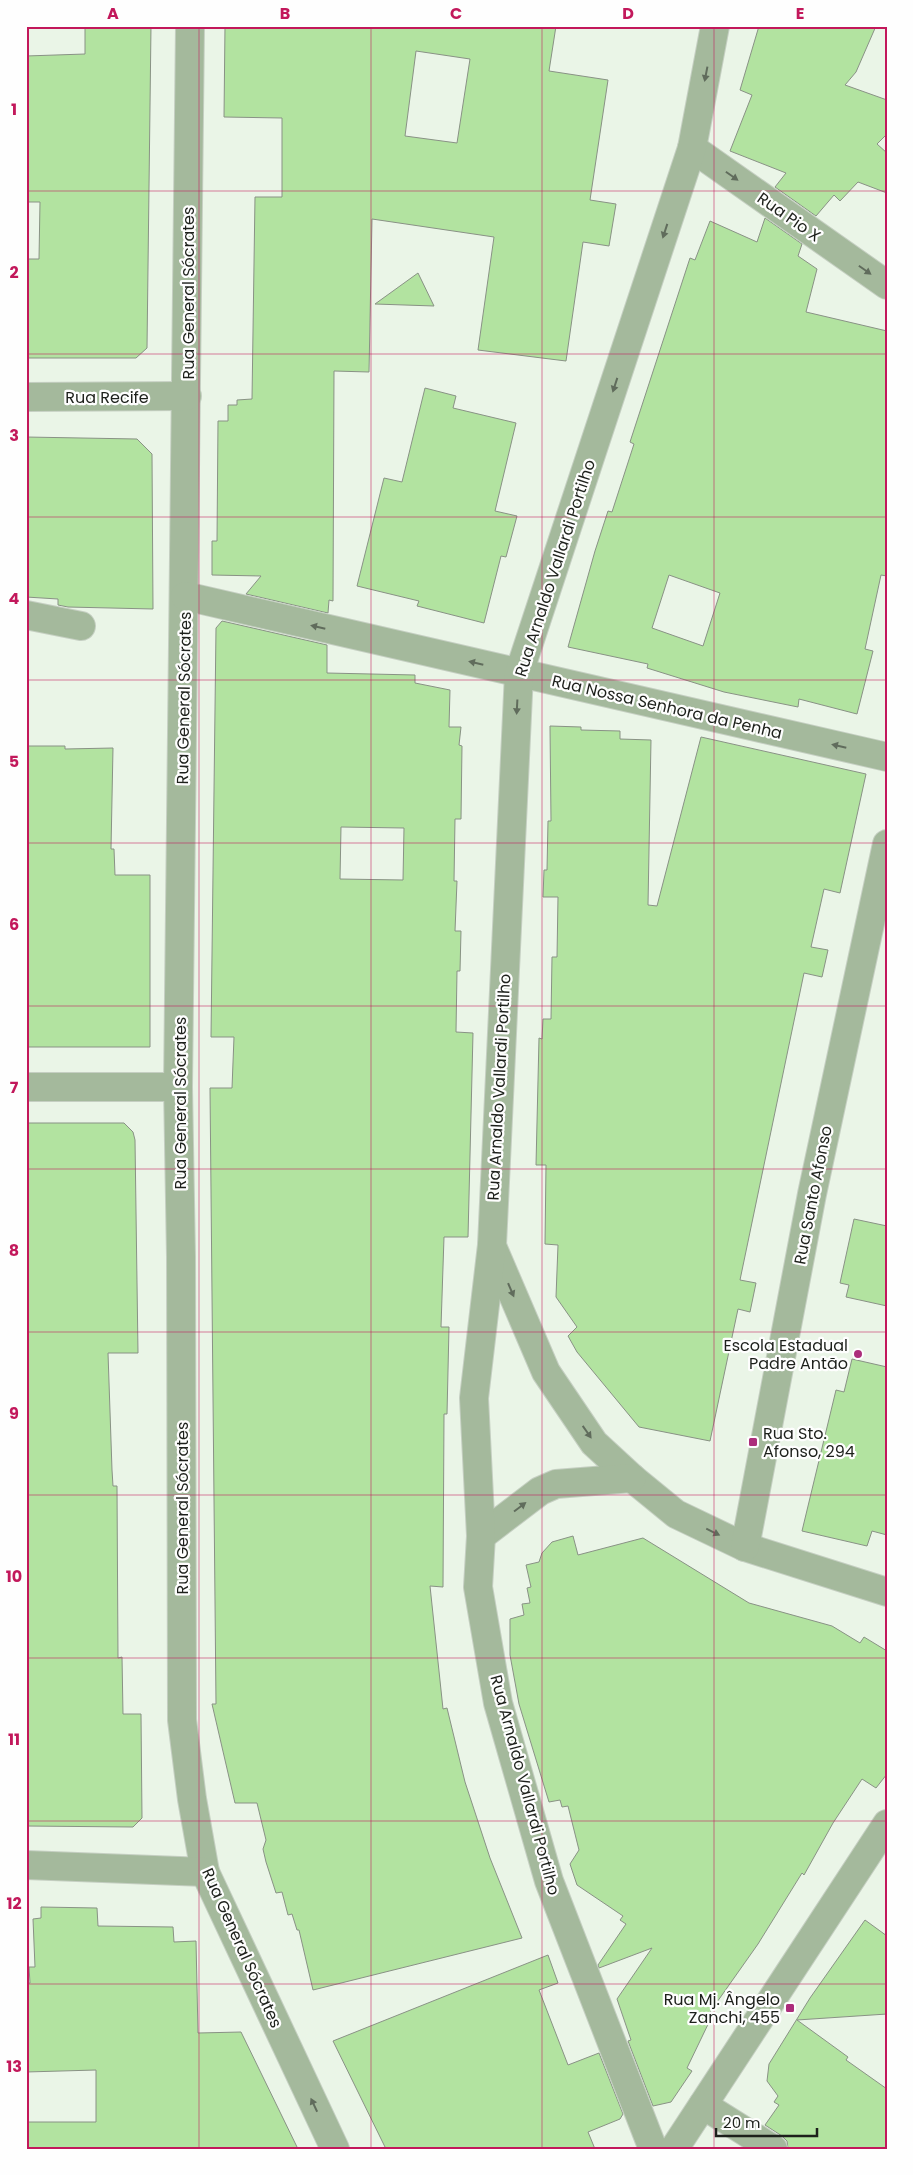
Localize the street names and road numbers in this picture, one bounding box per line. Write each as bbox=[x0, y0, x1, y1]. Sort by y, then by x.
street label: Rua Pio X bbox=[753, 187, 825, 247]
street label: Rua General Sócrates bbox=[177, 207, 200, 379]
street label: Rua Recife bbox=[65, 386, 149, 409]
street label: Rua Arnaldo Vallardi Portilho bbox=[509, 456, 601, 680]
street label: Rua General Sócrates bbox=[171, 611, 197, 785]
street label: Rua Nossa Senhora da Penha bbox=[550, 669, 784, 745]
street label: Rua Arnaldo Vallardi Portilho bbox=[482, 973, 516, 1201]
street label: Rua General Sócrates bbox=[169, 1017, 192, 1189]
street label: Rua Santo Afonso bbox=[788, 1124, 838, 1266]
street label: Rua General Sócrates bbox=[171, 1422, 194, 1594]
street label: Rua Arnaldo Vallardi Portilho bbox=[485, 1672, 565, 1898]
street label: Rua General Sócrates bbox=[196, 1864, 288, 2032]

